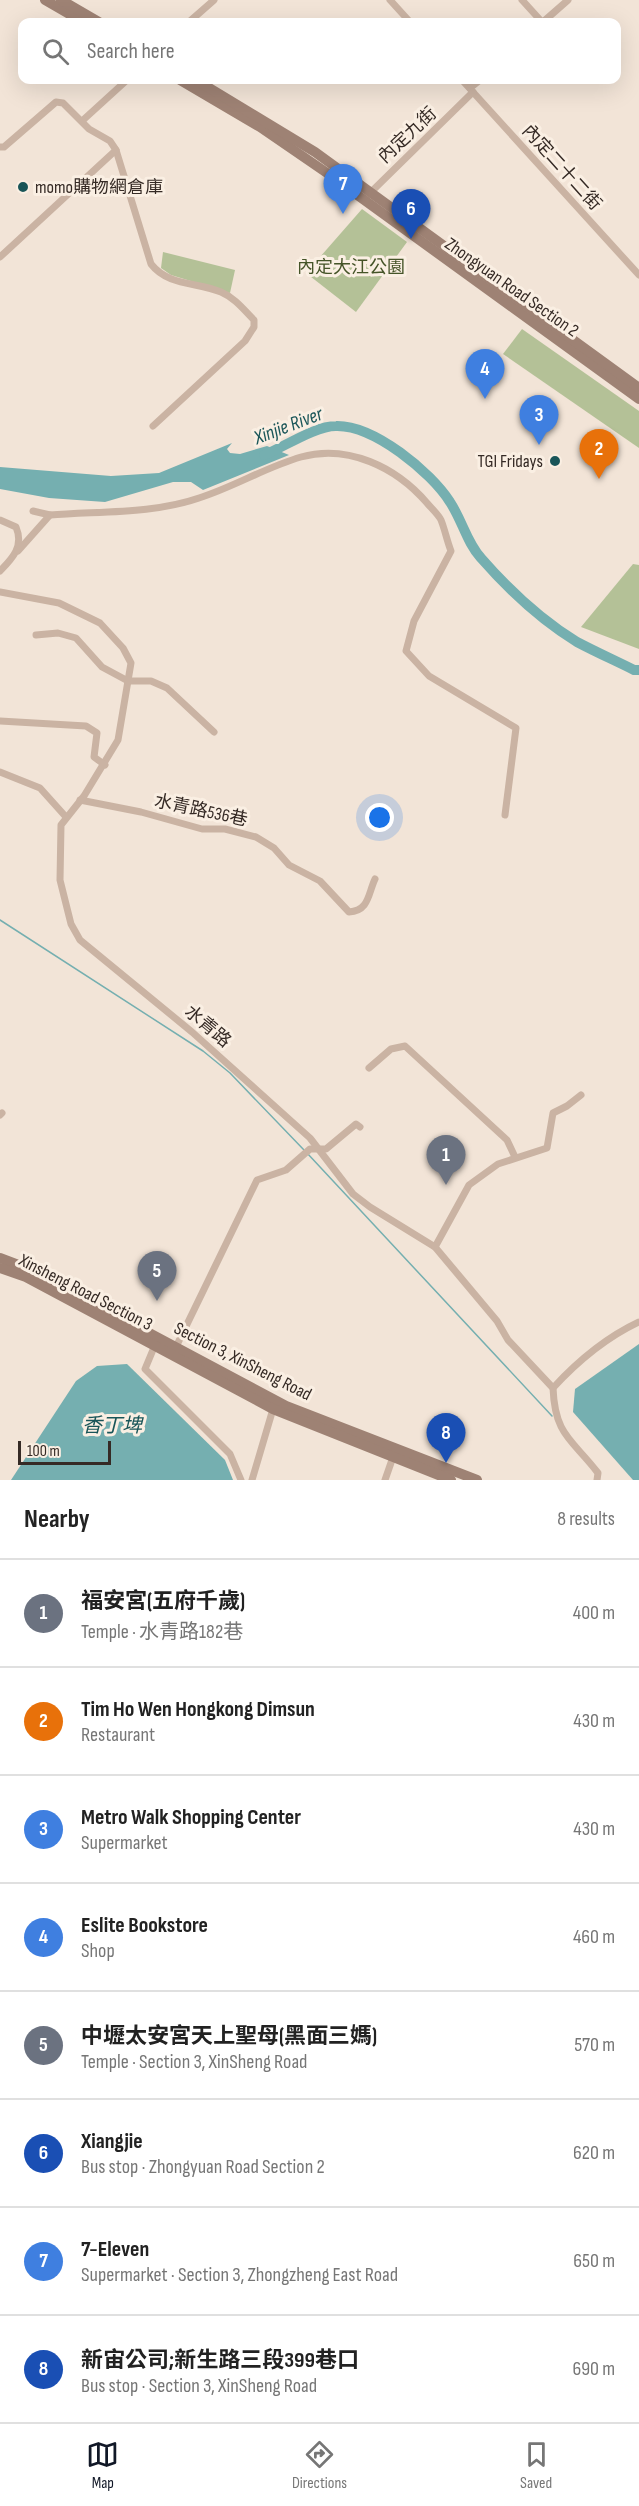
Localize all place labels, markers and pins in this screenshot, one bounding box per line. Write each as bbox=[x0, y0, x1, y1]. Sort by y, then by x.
pin: 7 bbox=[324, 164, 362, 214]
place label: momo購物網倉庫 bbox=[35, 177, 163, 198]
marker: momo購物網倉庫 bbox=[16, 180, 30, 194]
pin: 6 bbox=[392, 190, 430, 239]
pin: 4 bbox=[466, 350, 504, 399]
pin: 3 bbox=[520, 396, 558, 445]
pin: 2 bbox=[580, 430, 618, 479]
place label: TGI Fridays bbox=[477, 451, 543, 472]
marker: TGI Fridays bbox=[548, 454, 562, 468]
pin: 1 bbox=[426, 1136, 466, 1185]
pin: 5 bbox=[138, 1252, 176, 1301]
pin: 8 bbox=[426, 1414, 466, 1463]

